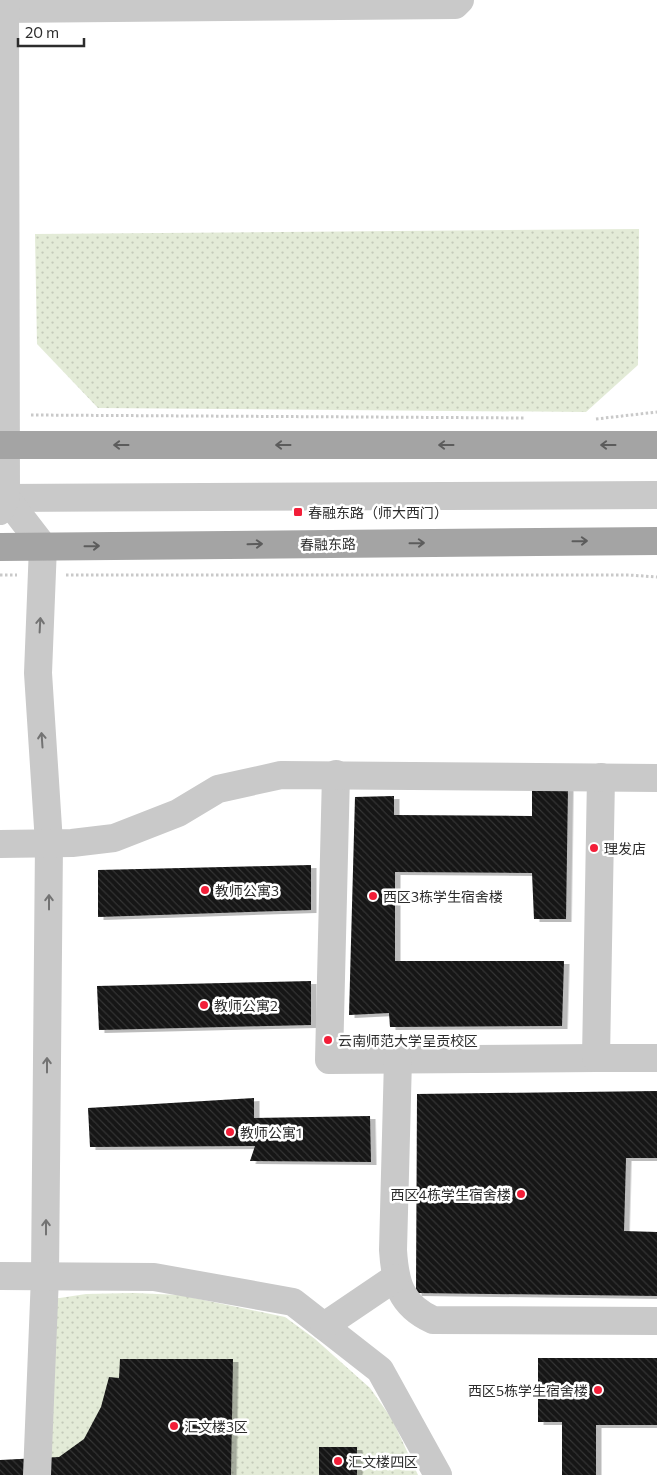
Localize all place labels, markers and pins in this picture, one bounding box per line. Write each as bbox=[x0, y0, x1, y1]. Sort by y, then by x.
place label: 春融东路（师大西门） bbox=[308, 504, 448, 521]
marker: 春融东路（师大西门） bbox=[292, 506, 304, 518]
place label: 理发店 bbox=[604, 840, 646, 857]
marker: 理发店 bbox=[588, 842, 600, 854]
place label: 教师公寓3 bbox=[215, 882, 279, 899]
marker: 教师公寓3 bbox=[199, 884, 211, 896]
place label: 西区3栋学生宿舍楼 bbox=[383, 888, 503, 905]
marker: 西区3栋学生宿舍楼 bbox=[367, 890, 379, 902]
place label: 教师公寓2 bbox=[214, 997, 278, 1014]
marker: 教师公寓2 bbox=[198, 999, 210, 1011]
place label: 云南师范大学呈贡校区 bbox=[338, 1032, 478, 1049]
marker: 云南师范大学呈贡校区 bbox=[322, 1034, 334, 1046]
place label: 教师公寓1 bbox=[240, 1124, 302, 1141]
marker: 教师公寓1 bbox=[224, 1126, 236, 1138]
place label: 西区4栋学生宿舍楼 bbox=[391, 1186, 511, 1203]
marker: 西区4栋学生宿舍楼 bbox=[515, 1188, 527, 1200]
place label: 西区5栋学生宿舍楼 bbox=[468, 1382, 588, 1399]
marker: 西区5栋学生宿舍楼 bbox=[592, 1384, 604, 1396]
place label: 汇文楼3区 bbox=[184, 1418, 248, 1435]
marker: 汇文楼3区 bbox=[168, 1420, 180, 1432]
place label: 汇文楼四区 bbox=[348, 1453, 418, 1470]
marker: 汇文楼四区 bbox=[332, 1455, 344, 1467]

